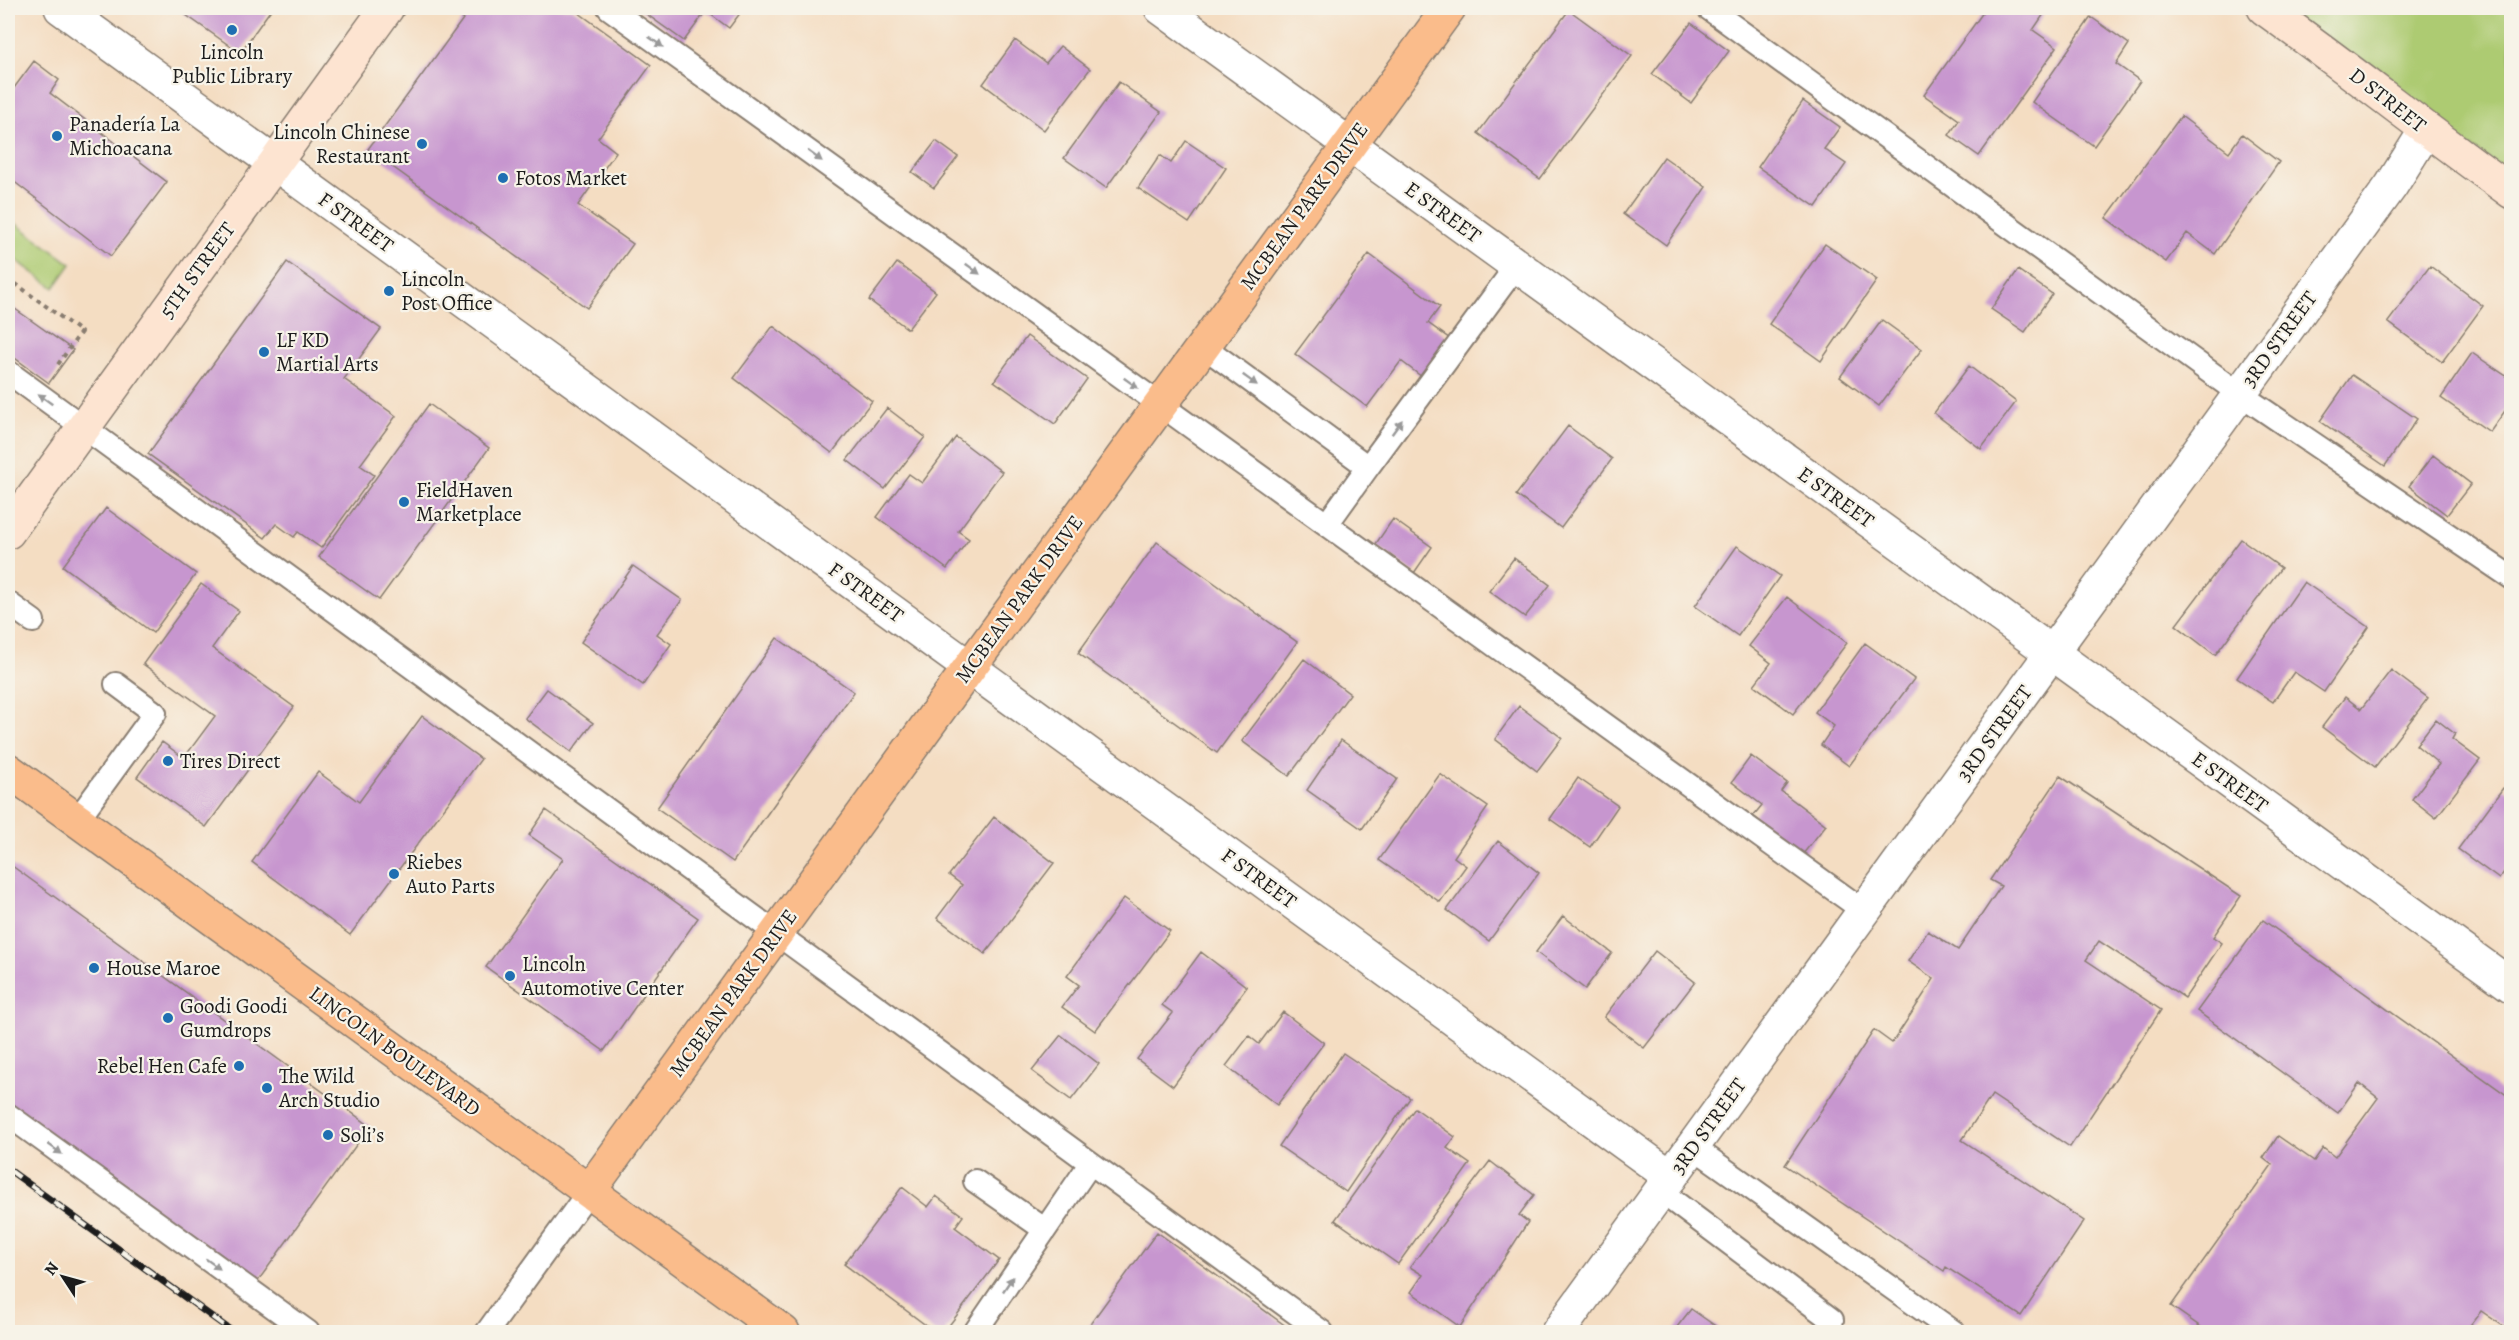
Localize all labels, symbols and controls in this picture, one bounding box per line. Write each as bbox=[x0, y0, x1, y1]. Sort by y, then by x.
marker: Lincoln Public Library bbox=[225, 23, 239, 37]
one-way arrow bbox=[648, 36, 664, 48]
place label: Lincoln Public Library bbox=[172, 38, 293, 90]
street label: D STREET bbox=[2344, 61, 2433, 139]
place label: Panadería La Michoacana bbox=[69, 110, 180, 162]
street label: MCBEAN PARK DRIVE bbox=[1234, 116, 1374, 296]
place label: Lincoln Chinese Restaurant bbox=[273, 118, 410, 170]
marker: Panadería La Michoacana bbox=[50, 129, 64, 143]
marker: Lincoln Chinese Restaurant bbox=[415, 137, 429, 151]
one-way arrow bbox=[807, 149, 822, 161]
place label: Fotos Market bbox=[515, 164, 627, 192]
marker: Fotos Market bbox=[496, 171, 510, 185]
street label: E STREET bbox=[1399, 175, 1487, 250]
street label: F STREET bbox=[313, 185, 400, 259]
street label: 5TH STREET bbox=[153, 216, 242, 324]
one-way arrow bbox=[965, 263, 980, 275]
place label: Lincoln Post Office bbox=[401, 265, 493, 317]
marker: Lincoln Post Office bbox=[382, 284, 396, 298]
street label: 3RD STREET bbox=[2235, 285, 2324, 393]
place label: LF KD Martial Arts bbox=[276, 326, 379, 378]
marker: LF KD Martial Arts bbox=[257, 345, 271, 359]
one-way arrow bbox=[1243, 374, 1258, 386]
one-way arrow bbox=[1123, 377, 1139, 389]
one-way arrow bbox=[38, 394, 53, 406]
one-way arrow bbox=[1391, 420, 1403, 436]
street label: E STREET bbox=[1792, 460, 1880, 535]
place label: FieldHaven Marketplace bbox=[416, 476, 522, 528]
marker: FieldHaven Marketplace bbox=[397, 495, 411, 509]
street label: MCBEAN PARK DRIVE bbox=[949, 509, 1089, 689]
street label: F STREET bbox=[823, 555, 910, 629]
street label: 3RD STREET bbox=[1950, 679, 2039, 787]
street label: E STREET bbox=[2186, 745, 2274, 820]
place label: Tires Direct bbox=[180, 747, 280, 775]
marker: Tires Direct bbox=[161, 754, 175, 768]
street label: F STREET bbox=[1216, 841, 1303, 915]
place label: Riebes Auto Parts bbox=[405, 848, 495, 900]
marker: Riebes Auto Parts bbox=[387, 867, 401, 881]
street label: MCBEAN PARK DRIVE bbox=[663, 903, 803, 1083]
place label: Lincoln Automotive Center bbox=[521, 950, 684, 1002]
place label: House Maroe bbox=[106, 954, 220, 982]
marker: House Maroe bbox=[87, 961, 101, 975]
marker: Lincoln Automotive Center bbox=[503, 969, 517, 983]
street label: LINCOLN BOULEVARD bbox=[304, 979, 486, 1123]
place label: Goodi Goodi Gumdrops bbox=[180, 992, 288, 1044]
marker: Goodi Goodi Gumdrops bbox=[161, 1011, 175, 1025]
place label: Rebel Hen Cafe bbox=[97, 1052, 227, 1080]
marker: Rebel Hen Cafe bbox=[232, 1059, 246, 1073]
place label: The Wild Arch Studio bbox=[278, 1062, 380, 1114]
street label: 3RD STREET bbox=[1664, 1072, 1753, 1180]
marker: The Wild Arch Studio bbox=[260, 1081, 274, 1095]
place label: Soli’s bbox=[340, 1121, 384, 1149]
marker: Soli’s bbox=[321, 1128, 335, 1142]
one-way arrow bbox=[46, 1143, 62, 1155]
north arrow bbox=[33, 1247, 93, 1307]
text: N bbox=[39, 1257, 64, 1280]
one-way arrow bbox=[205, 1257, 220, 1269]
one-way arrow bbox=[1002, 1276, 1013, 1292]

